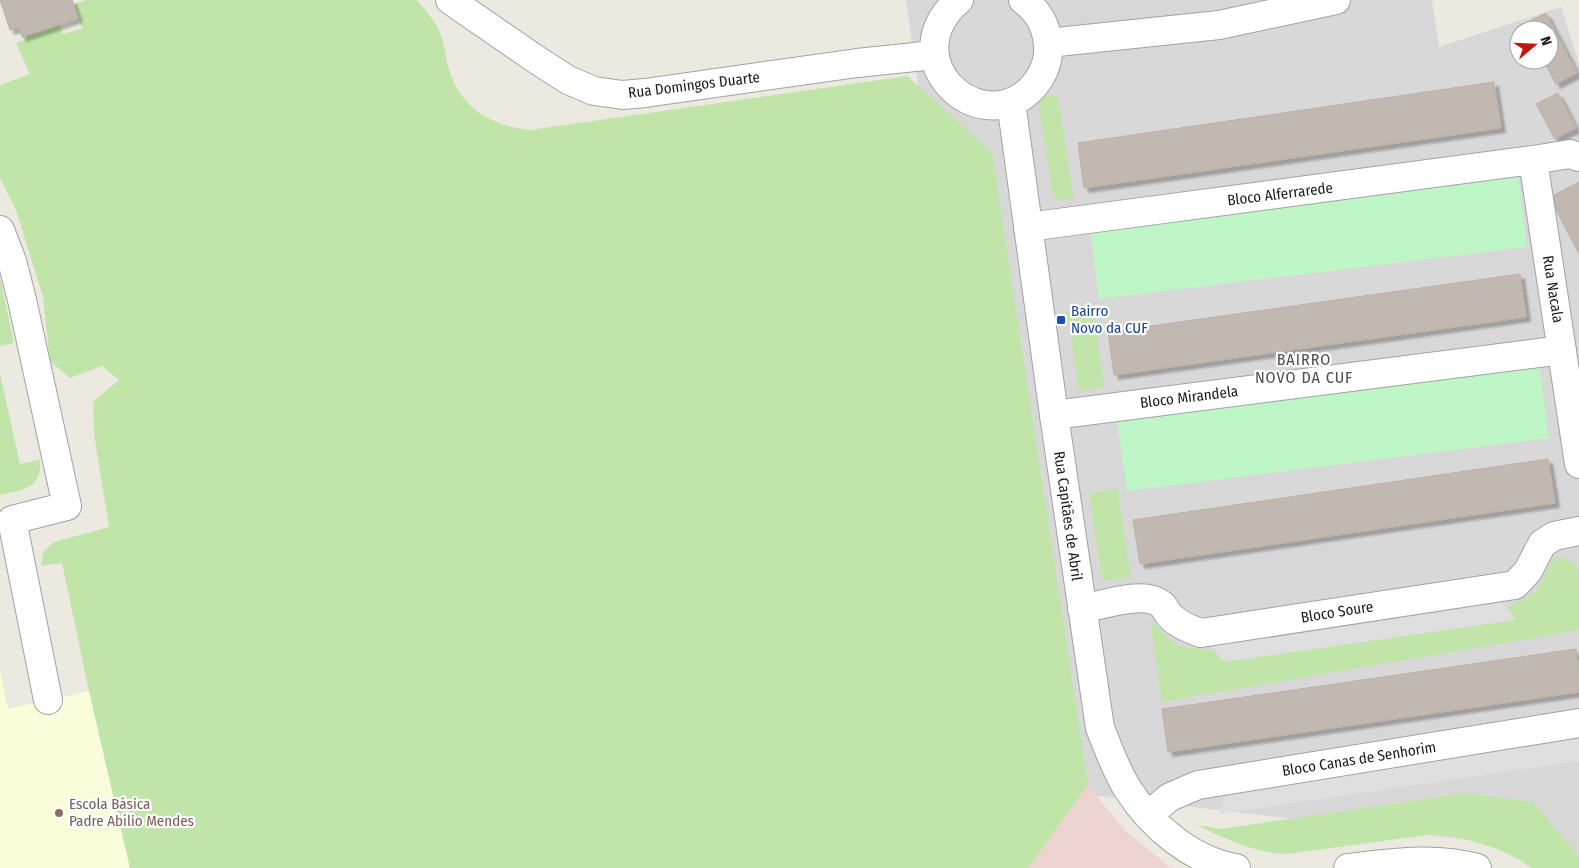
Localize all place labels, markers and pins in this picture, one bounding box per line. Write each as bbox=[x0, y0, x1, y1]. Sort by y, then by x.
place label: Bairro Novo da CUF bbox=[1071, 302, 1148, 337]
marker: Bairro Novo da CUF bbox=[1055, 314, 1067, 326]
place label: Escola Básica Padre Abílio Mendes bbox=[69, 795, 194, 830]
marker: Escola Básica Padre Abílio Mendes bbox=[53, 807, 65, 819]

